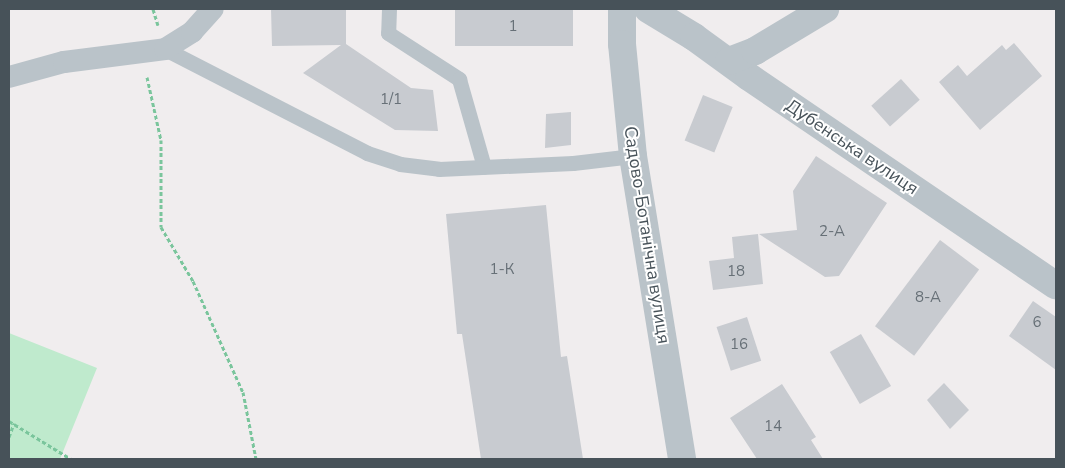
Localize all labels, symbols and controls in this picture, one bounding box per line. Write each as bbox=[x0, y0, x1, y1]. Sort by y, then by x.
house number: 1 bbox=[509, 18, 517, 36]
house number: 1/1 bbox=[380, 91, 402, 109]
street label: Дубенська вулиця bbox=[781, 95, 923, 199]
street label: Садово-Ботанічна вулиця bbox=[619, 125, 675, 345]
house number: 2-А bbox=[819, 223, 845, 241]
house number: 1-К bbox=[490, 261, 514, 279]
house number: 18 bbox=[727, 263, 745, 281]
house number: 8-А bbox=[915, 289, 941, 307]
house number: 6 bbox=[1033, 314, 1041, 332]
house number: 16 bbox=[730, 336, 748, 354]
house number: 14 bbox=[764, 418, 782, 436]

